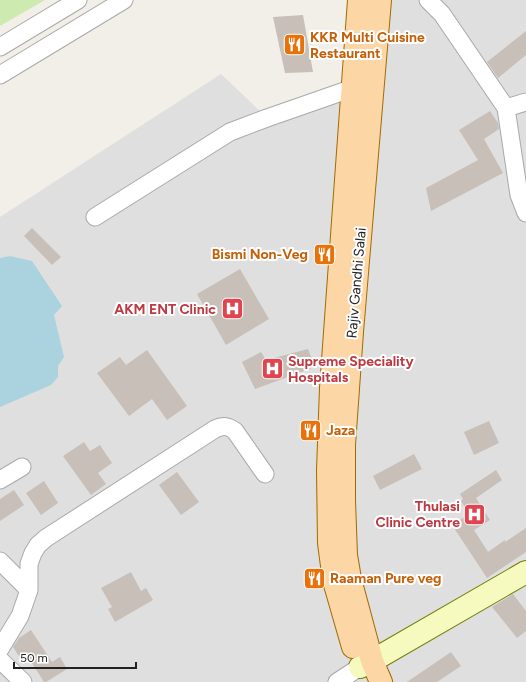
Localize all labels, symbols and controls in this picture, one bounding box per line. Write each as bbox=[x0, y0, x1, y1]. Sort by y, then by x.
place label: KKR Multi Cuisine Restaurant bbox=[310, 29, 425, 62]
restaurant icon: KKR Multi Cuisine Restaurant bbox=[281, 32, 307, 58]
street label: Rajiv Gandhi Salai bbox=[343, 227, 370, 339]
restaurant icon: Bismi Non-Veg bbox=[311, 241, 337, 267]
place label: Bismi Non-Veg bbox=[212, 246, 308, 263]
hospital icon: AKM ENT Clinic bbox=[219, 296, 245, 322]
place label: AKM ENT Clinic bbox=[114, 301, 216, 318]
place label: Supreme Speciality Hospitals bbox=[288, 353, 414, 386]
hospital icon: Supreme Speciality Hospitals bbox=[260, 356, 286, 382]
restaurant icon: Jaza bbox=[298, 417, 324, 443]
place label: Jaza bbox=[326, 422, 355, 439]
place label: Thulasi Clinic Centre bbox=[376, 498, 460, 531]
hospital icon: Thulasi Clinic Centre bbox=[462, 501, 488, 527]
restaurant icon: Raaman Pure veg bbox=[302, 565, 328, 591]
place label: Raaman Pure veg bbox=[330, 570, 441, 587]
scale bar bbox=[14, 644, 136, 670]
text: 50 m bbox=[20, 651, 48, 665]

